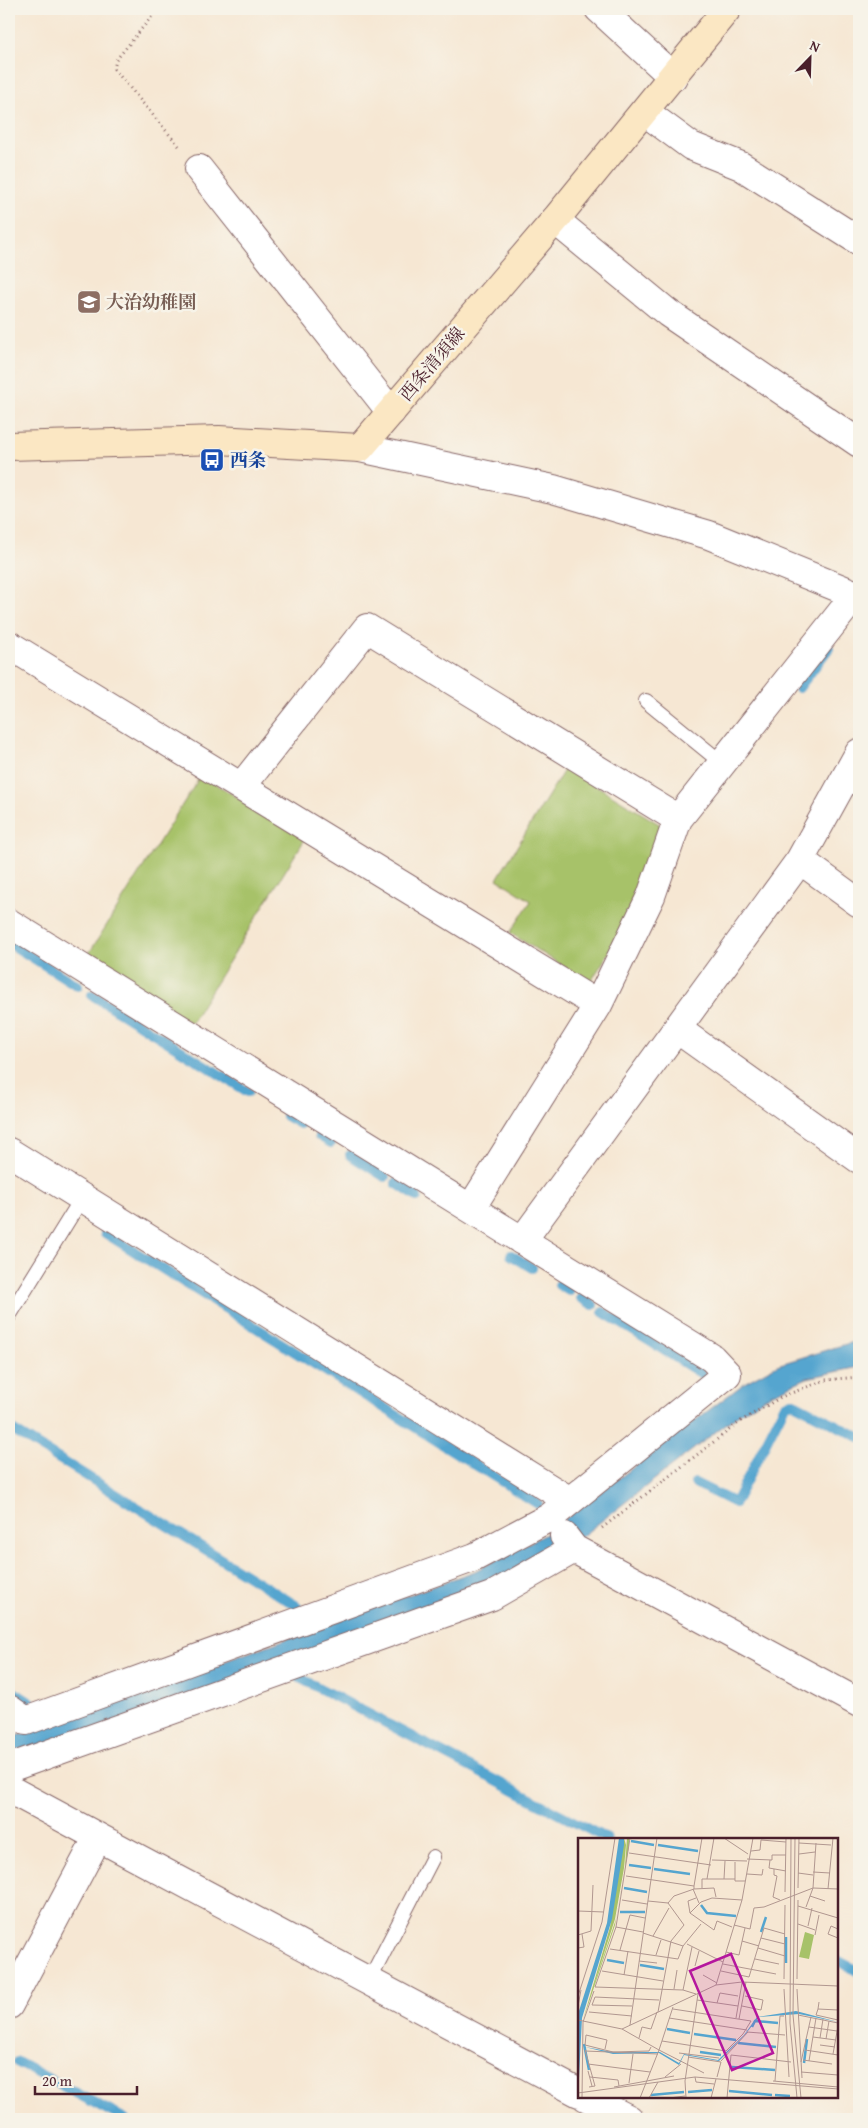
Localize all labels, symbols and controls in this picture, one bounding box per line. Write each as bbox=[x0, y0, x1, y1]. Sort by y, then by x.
north arrow bbox=[786, 32, 836, 82]
text: N bbox=[807, 35, 824, 57]
place label: 大治幼稚園 bbox=[106, 288, 196, 315]
school or university icon: 大治幼稚園 bbox=[76, 289, 102, 315]
street label: 西条清須線 bbox=[392, 321, 471, 407]
place label: 西条 bbox=[230, 446, 266, 473]
bus stop icon: 西条 bbox=[199, 447, 225, 473]
inset map bbox=[578, 1838, 838, 2098]
scale bar bbox=[35, 2063, 138, 2095]
text: 20 m bbox=[42, 2070, 73, 2091]

